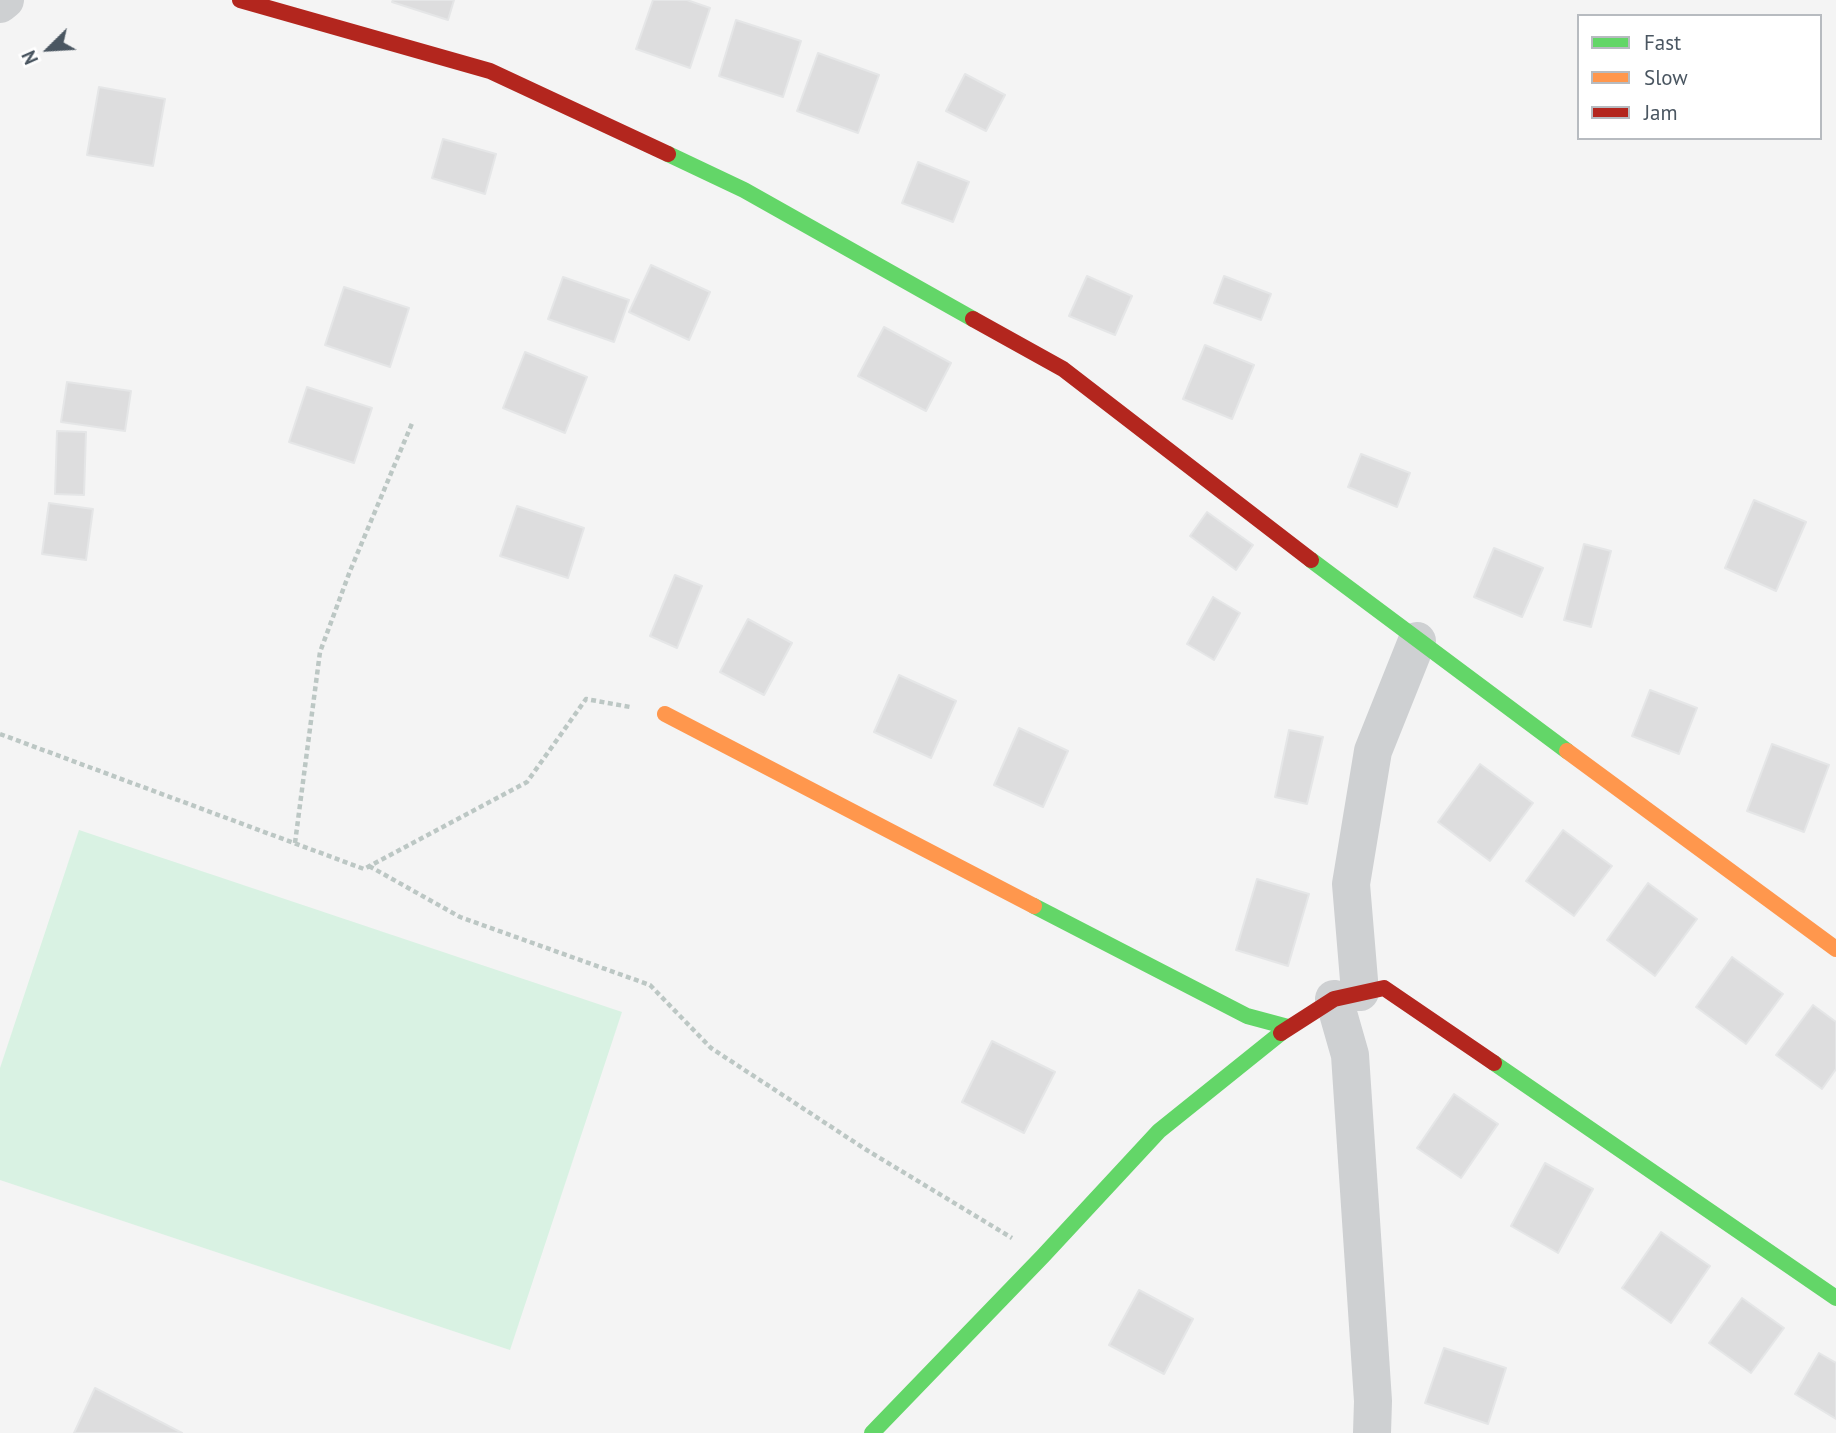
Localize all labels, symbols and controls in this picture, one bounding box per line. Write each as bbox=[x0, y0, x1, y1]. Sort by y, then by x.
north arrow bbox=[14, 14, 84, 84]
legend bbox=[1577, 14, 1822, 140]
text: Fast bbox=[1644, 29, 1681, 56]
text: N bbox=[16, 47, 43, 68]
text: Slow bbox=[1644, 64, 1688, 91]
text: Jam bbox=[1644, 99, 1678, 126]

